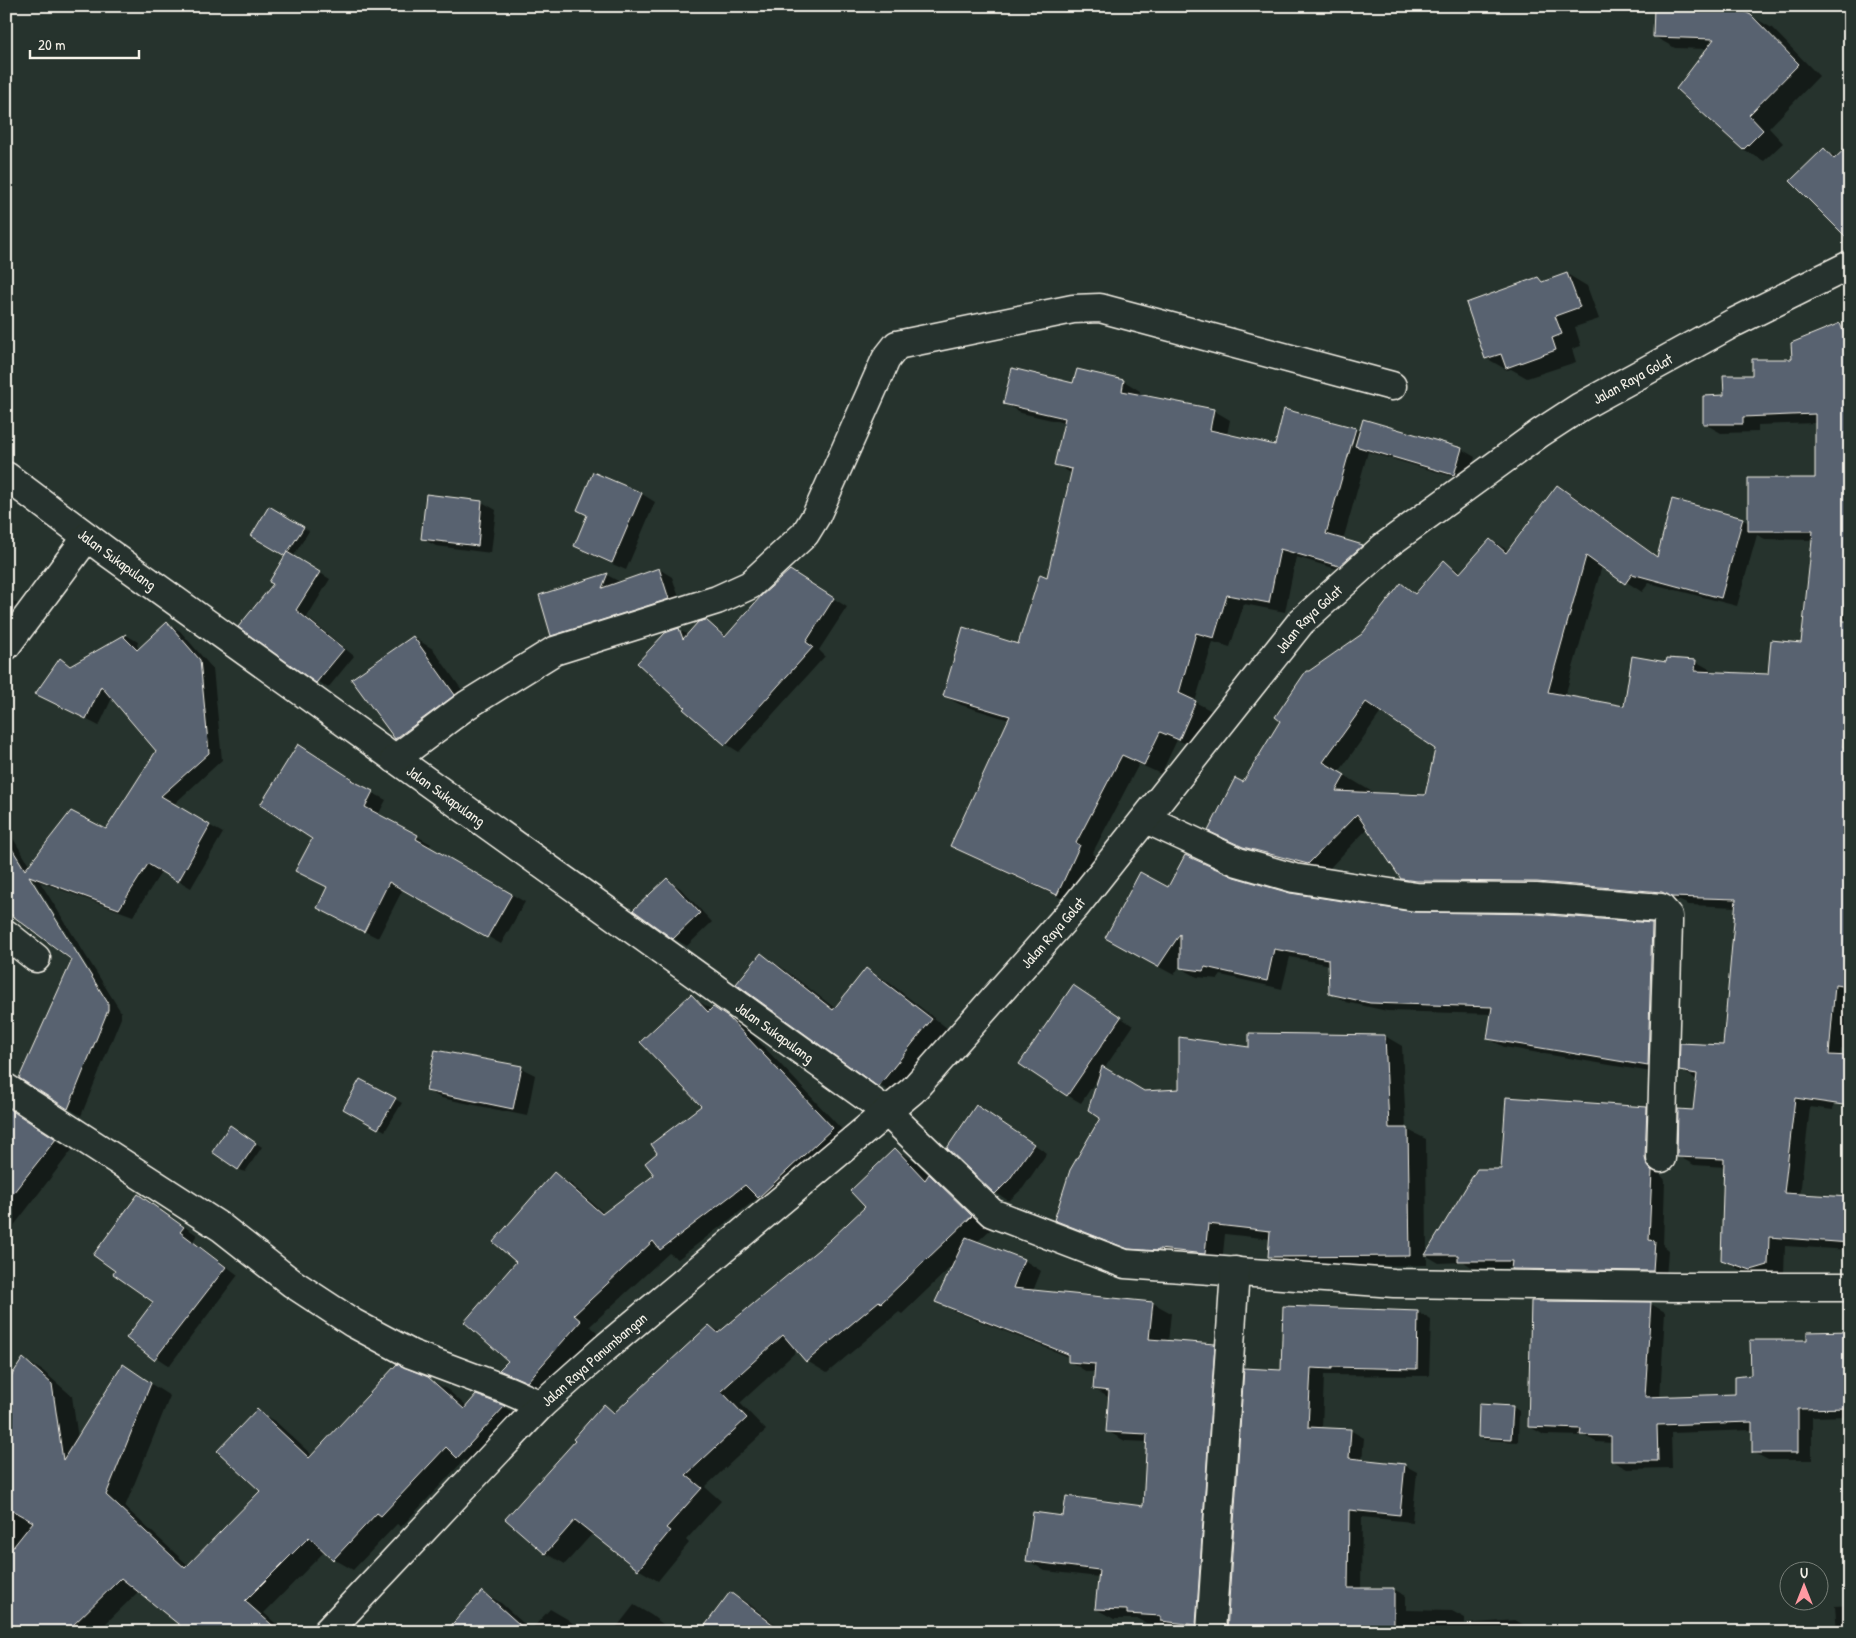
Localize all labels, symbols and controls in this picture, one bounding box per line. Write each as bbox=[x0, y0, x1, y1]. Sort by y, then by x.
scale bar bbox=[30, 28, 139, 60]
text: 20 m bbox=[38, 34, 65, 55]
street label: Jalan Raya Golat bbox=[1589, 348, 1677, 409]
street label: Jalan Sukapulang bbox=[74, 523, 161, 595]
street label: Jalan Raya Golat bbox=[1270, 579, 1347, 657]
street label: Jalan Sukapulang bbox=[403, 760, 490, 831]
street label: Jalan Raya Golat bbox=[1015, 892, 1090, 972]
street label: Jalan Sukapulang bbox=[732, 996, 819, 1067]
street label: Jalan Raya Panumbangan bbox=[536, 1307, 651, 1411]
north arrow bbox=[1778, 1560, 1828, 1610]
text: U bbox=[1800, 1563, 1808, 1582]

